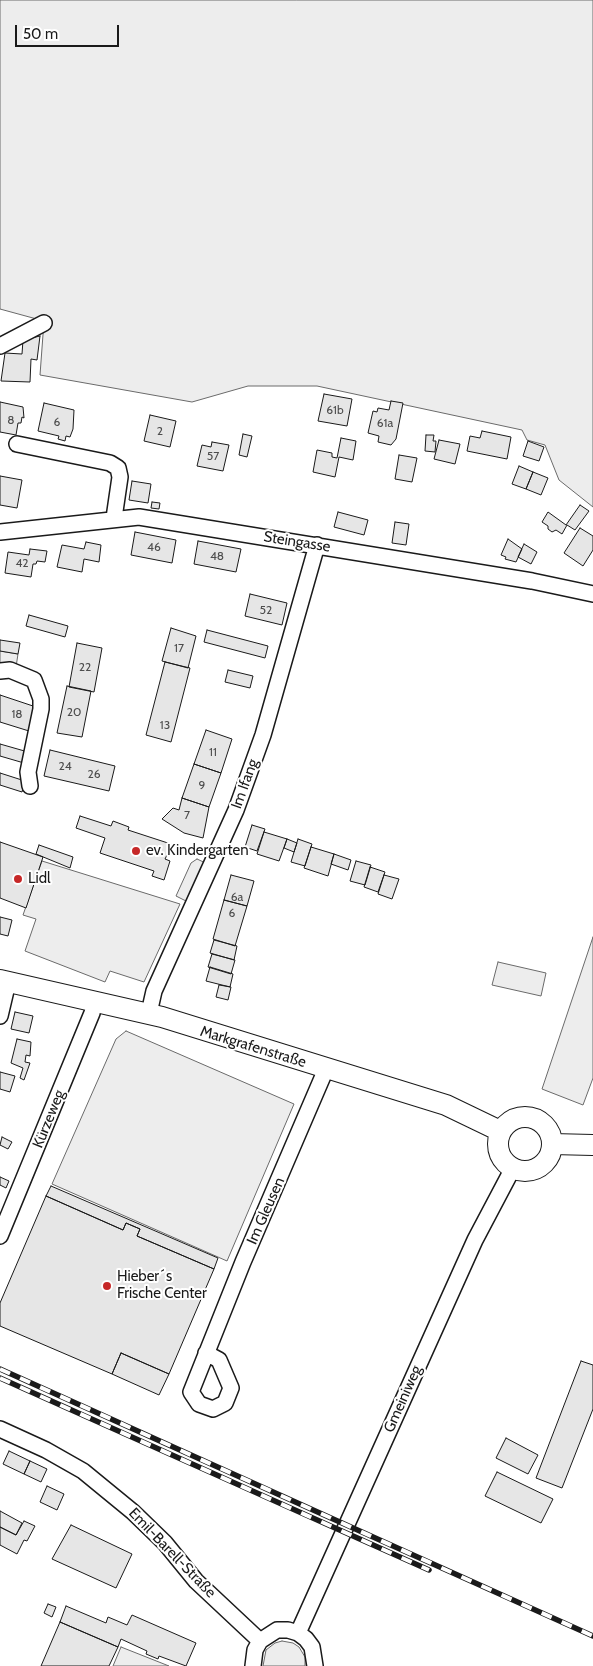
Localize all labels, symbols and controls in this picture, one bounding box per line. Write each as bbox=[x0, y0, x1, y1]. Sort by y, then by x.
scale bar bbox=[18, 15, 121, 47]
text: 50 m bbox=[23, 25, 58, 43]
house number: 61b bbox=[326, 403, 344, 417]
house number: 8 bbox=[7, 413, 15, 427]
house number: 6 bbox=[54, 415, 60, 429]
house number: 61a bbox=[377, 416, 393, 430]
house number: 2 bbox=[157, 424, 163, 438]
house number: 57 bbox=[207, 449, 219, 463]
street label: Steingasse bbox=[262, 528, 332, 556]
house number: 46 bbox=[147, 540, 161, 554]
house number: 48 bbox=[210, 549, 224, 563]
house number: 42 bbox=[15, 556, 29, 570]
house number: 52 bbox=[260, 603, 272, 617]
house number: 17 bbox=[174, 641, 184, 655]
house number: 22 bbox=[79, 660, 91, 674]
house number: 20 bbox=[67, 705, 81, 719]
house number: 18 bbox=[11, 707, 23, 721]
house number: 13 bbox=[160, 718, 170, 732]
house number: 11 bbox=[209, 745, 217, 759]
street label: Im Ifang bbox=[228, 757, 262, 811]
house number: 24 bbox=[58, 759, 72, 773]
house number: 26 bbox=[87, 767, 101, 781]
house number: 9 bbox=[199, 778, 205, 792]
house number: 7 bbox=[184, 808, 190, 822]
place label: ev. Kindergarten bbox=[146, 842, 249, 860]
marker: ev. Kindergarten bbox=[130, 845, 142, 857]
place label: Lidl bbox=[28, 870, 51, 888]
marker: Lidl bbox=[12, 873, 24, 885]
house number: 6a bbox=[231, 890, 243, 904]
house number: 6 bbox=[229, 906, 235, 920]
street label: Markgrafenstraße bbox=[198, 1022, 308, 1072]
street label: Kürzeweg bbox=[29, 1087, 69, 1151]
street label: Im Gleusen bbox=[243, 1175, 289, 1247]
place label: Hieber´s Frische Center bbox=[117, 1268, 207, 1303]
marker: Hieber´s Frische Center bbox=[101, 1280, 113, 1292]
street label: Gmeiniweg bbox=[380, 1363, 426, 1435]
street label: Emil-Barell-Straße bbox=[125, 1504, 219, 1602]

